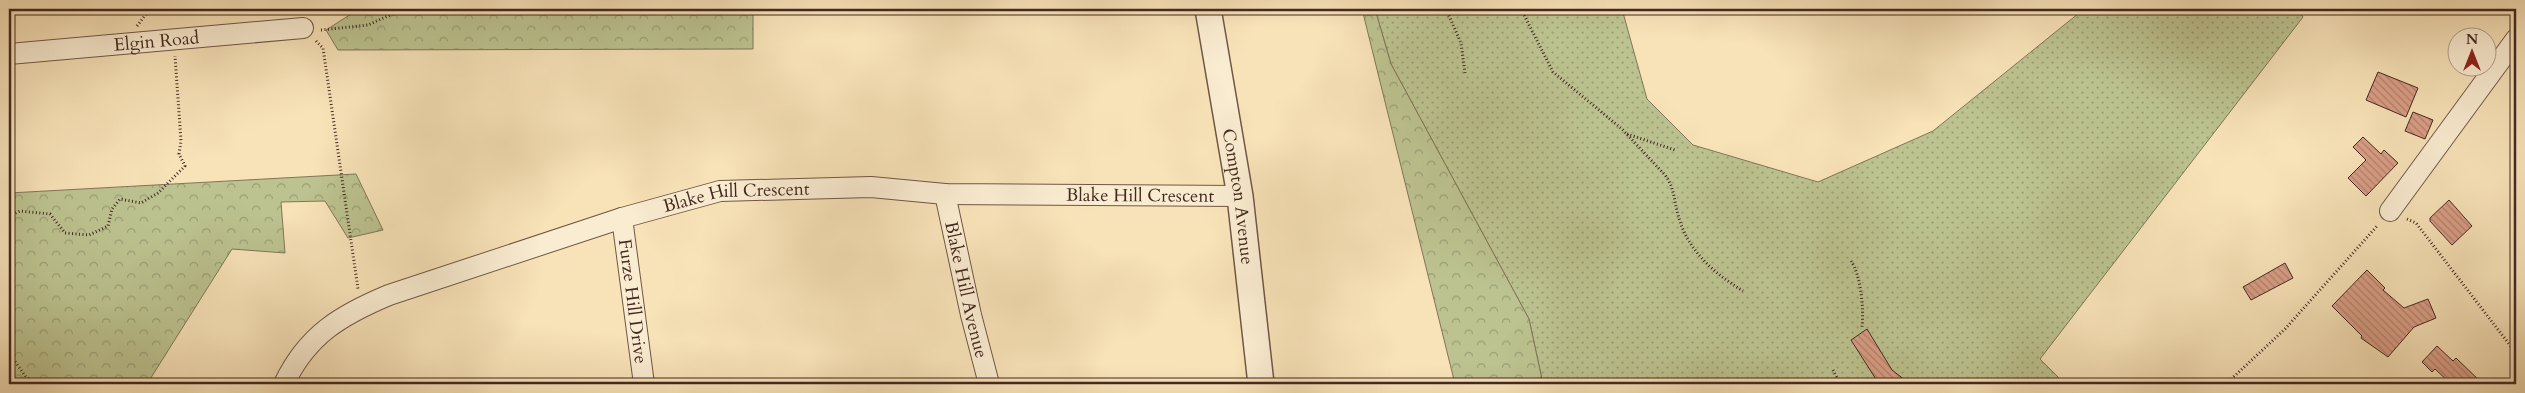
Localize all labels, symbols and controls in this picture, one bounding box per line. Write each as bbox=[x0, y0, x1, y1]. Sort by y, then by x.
street label: Elgin Road bbox=[113, 25, 201, 58]
north arrow bbox=[2448, 28, 2498, 78]
text: N bbox=[2466, 30, 2478, 49]
street label: Compton Avenue bbox=[1216, 127, 1260, 266]
street label: Blake Hill Crescent bbox=[660, 177, 810, 219]
street label: Blake Hill Crescent bbox=[1066, 183, 1215, 209]
street label: Blake Hill Avenue bbox=[938, 219, 994, 361]
street label: Furze Hill Drive bbox=[612, 237, 653, 365]

